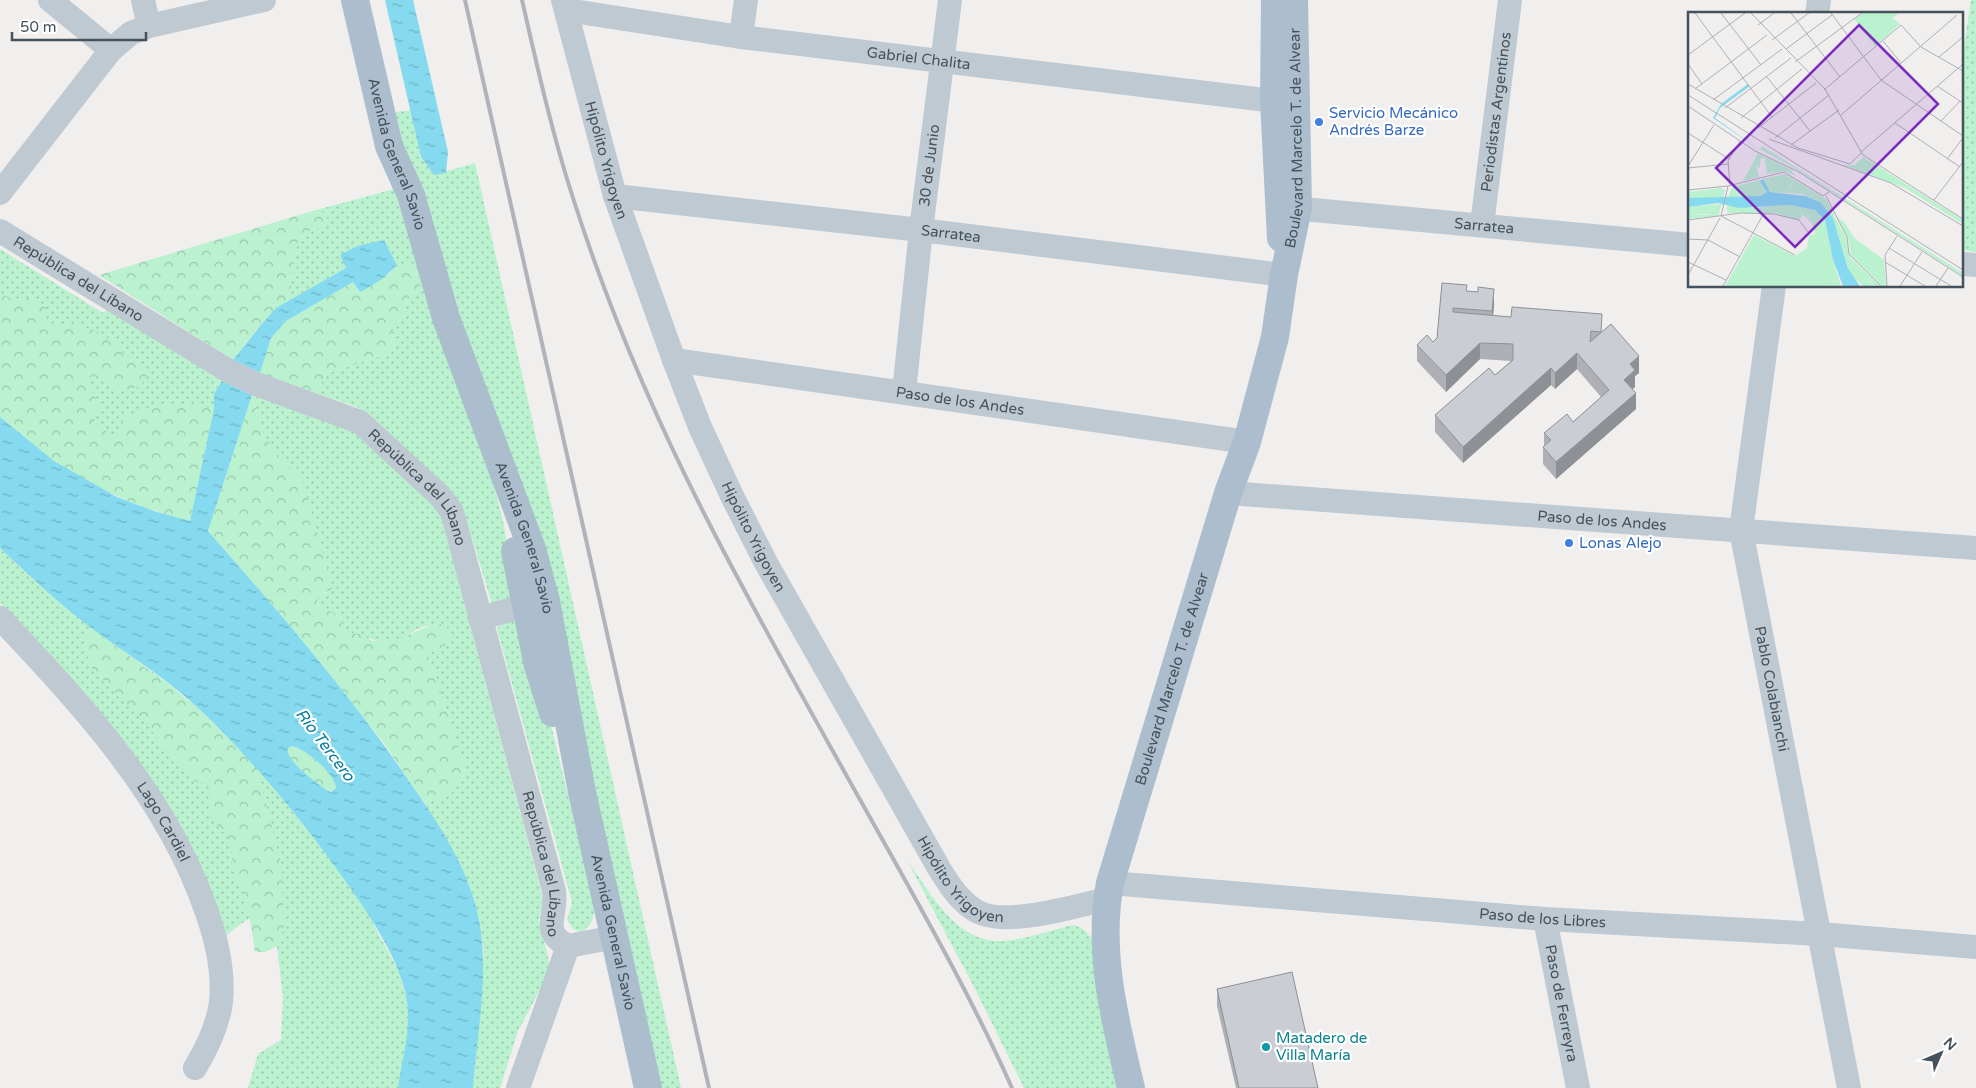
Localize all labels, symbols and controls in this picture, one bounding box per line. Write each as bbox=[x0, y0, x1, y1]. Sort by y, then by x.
scale bar bbox=[12, 10, 146, 42]
inset map bbox=[1688, 12, 1964, 288]
text: 50 m bbox=[20, 18, 57, 36]
street label: Boulevard Marcelo T. de Alvear bbox=[1281, 27, 1307, 250]
street label: Periodistas Argentinos bbox=[1477, 31, 1515, 193]
street label: Gabriel Chalita bbox=[866, 43, 972, 74]
street label: Avenida General Savio bbox=[364, 76, 430, 232]
street label: Hipólito Yrigoyen bbox=[581, 99, 632, 222]
place label: Servicio Mecánico Andrés Barze bbox=[1329, 104, 1458, 139]
marker: Servicio Mecánico Andrés Barze bbox=[1313, 116, 1325, 128]
street label: 30 de Junio bbox=[915, 123, 943, 208]
street label: Sarratea bbox=[1453, 214, 1515, 238]
street label: Sarratea bbox=[920, 221, 982, 246]
street label: República del Líbano bbox=[10, 232, 147, 326]
street label: Paso de los Andes bbox=[895, 383, 1026, 419]
street label: República del Líbano bbox=[364, 425, 470, 548]
street label: Avenida General Savio bbox=[491, 459, 557, 615]
street label: Hipólito Yrigoyen bbox=[718, 479, 790, 595]
street label: Paso de los Andes bbox=[1537, 507, 1667, 534]
place label: Lonas Alejo bbox=[1579, 534, 1662, 552]
marker: Lonas Alejo bbox=[1563, 537, 1575, 549]
street label: Boulevard Marcelo T. de Alvear bbox=[1131, 570, 1212, 787]
street label: Pablo Colabianchi bbox=[1751, 624, 1793, 753]
water label: Río Tercero bbox=[291, 705, 360, 786]
street label: Lago Cardiel bbox=[133, 778, 194, 865]
street label: República del Líbano bbox=[519, 789, 564, 940]
street label: Hipólito Yrigoyen bbox=[913, 833, 1004, 926]
street label: Avenida General Savio bbox=[587, 853, 639, 1012]
street label: Paso de los Libres bbox=[1478, 905, 1607, 931]
street label: Paso de Ferreyra bbox=[1541, 943, 1582, 1064]
north arrow bbox=[1916, 1028, 1966, 1078]
place label: Matadero de Villa María bbox=[1276, 1029, 1367, 1064]
text: N bbox=[1940, 1034, 1960, 1054]
marker: Matadero de Villa María bbox=[1260, 1041, 1272, 1053]

